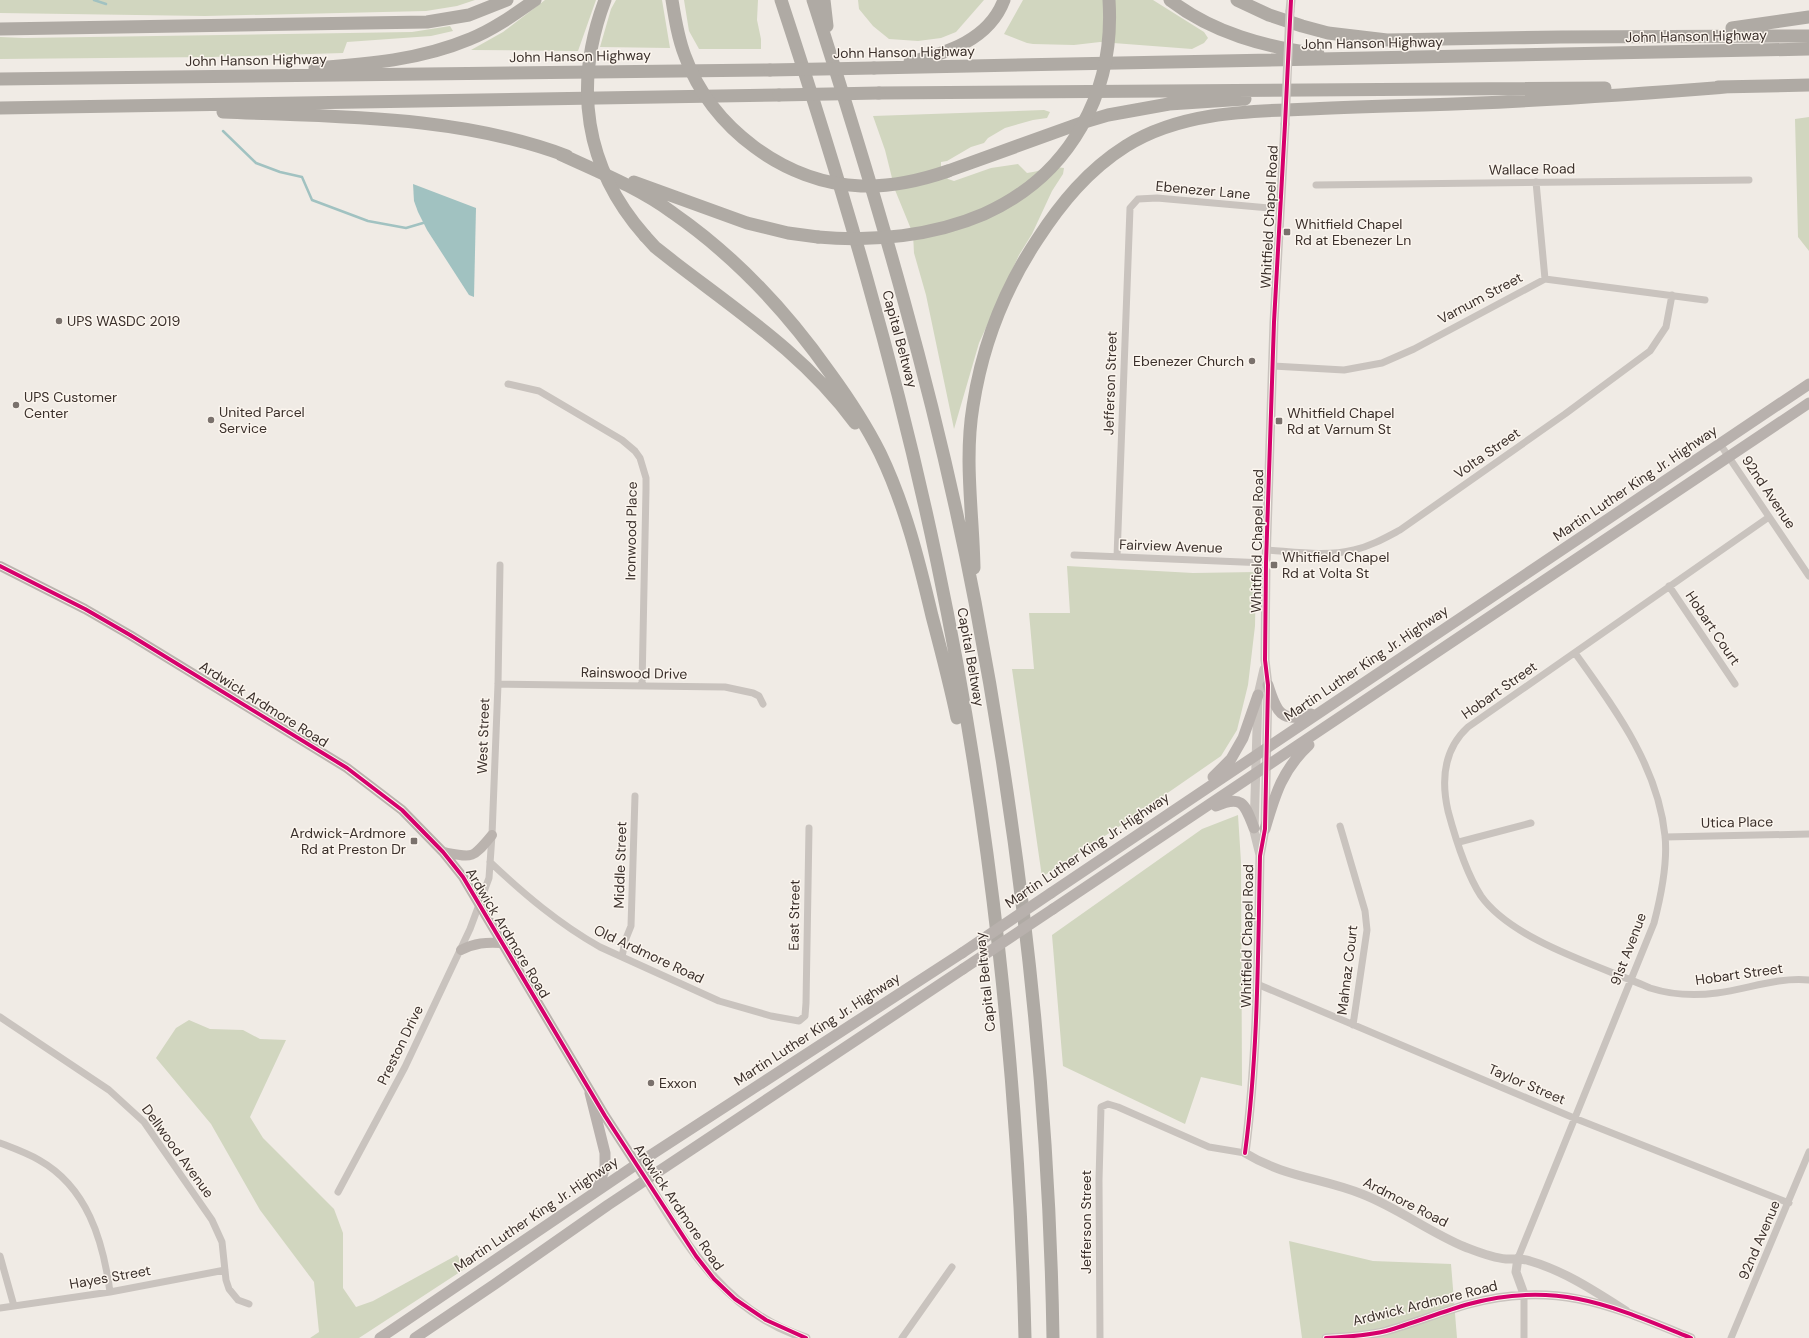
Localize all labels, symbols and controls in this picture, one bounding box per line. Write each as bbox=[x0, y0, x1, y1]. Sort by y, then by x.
street label: John Hanson Highway bbox=[1625, 26, 1767, 46]
street label: John Hanson Highway bbox=[1301, 33, 1443, 53]
street label: John Hanson Highway bbox=[833, 42, 975, 62]
street label: John Hanson Highway bbox=[509, 46, 651, 66]
street label: John Hanson Highway bbox=[185, 50, 327, 70]
street label: Whitfield Chapel Road bbox=[1256, 145, 1282, 289]
street label: Wallace Road bbox=[1489, 159, 1575, 179]
street label: Ebenezer Lane bbox=[1155, 177, 1251, 203]
place label: Whitfield Chapel Rd at Ebenezer Ln bbox=[1295, 215, 1411, 249]
marker: Whitfield Chapel Rd at Ebenezer Ln bbox=[1282, 227, 1292, 237]
street label: Varnum Street bbox=[1435, 268, 1525, 328]
street label: Capital Beltway bbox=[878, 288, 922, 390]
place label: UPS WASDC 2019 bbox=[67, 312, 180, 330]
marker: UPS WASDC 2019 bbox=[54, 316, 64, 326]
street label: Jefferson Street bbox=[1099, 331, 1121, 435]
place label: Ebenezer Church bbox=[1133, 352, 1244, 370]
marker: Ebenezer Church bbox=[1247, 356, 1257, 366]
place label: UPS Customer Center bbox=[24, 388, 117, 422]
marker: UPS Customer Center bbox=[11, 400, 21, 410]
place label: United Parcel Service bbox=[219, 403, 305, 437]
place label: Whitfield Chapel Rd at Varnum St bbox=[1287, 404, 1394, 438]
marker: United Parcel Service bbox=[206, 415, 216, 425]
marker: Whitfield Chapel Rd at Varnum St bbox=[1274, 416, 1284, 426]
street label: Martin Luther King Jr. Highway bbox=[1549, 421, 1721, 545]
street label: Volta Street bbox=[1451, 424, 1523, 482]
street label: 92nd Avenue bbox=[1738, 452, 1800, 532]
street label: Whitfield Chapel Road bbox=[1247, 469, 1267, 613]
street label: Ironwood Place bbox=[621, 481, 641, 581]
street label: Fairview Avenue bbox=[1119, 535, 1223, 557]
place label: Whitfield Chapel Rd at Volta St bbox=[1282, 548, 1389, 582]
marker: Whitfield Chapel Rd at Volta St bbox=[1269, 560, 1279, 570]
street label: Hobart Court bbox=[1682, 587, 1744, 669]
street label: Martin Luther King Jr. Highway bbox=[1280, 601, 1452, 725]
street label: Capital Beltway bbox=[953, 606, 989, 708]
street label: Ardwick Ardmore Road bbox=[196, 657, 332, 751]
street label: Hobart Street bbox=[1458, 657, 1540, 723]
street label: Rainswood Drive bbox=[581, 663, 687, 683]
street label: West Street bbox=[473, 698, 493, 774]
street label: Martin Luther King Jr. Highway bbox=[1001, 788, 1173, 912]
street label: Utica Place bbox=[1701, 812, 1773, 832]
street label: Middle Street bbox=[609, 821, 631, 909]
place label: Ardwick-Ardmore Rd at Preston Dr bbox=[290, 824, 406, 858]
marker: Ardwick-Ardmore Rd at Preston Dr bbox=[409, 836, 419, 846]
street label: Whitfield Chapel Road bbox=[1237, 864, 1257, 1008]
street label: Ardwick Ardmore Road bbox=[462, 865, 554, 1001]
street label: East Street bbox=[784, 879, 804, 951]
street label: 91st Avenue bbox=[1606, 910, 1650, 988]
street label: Old Ardmore Road bbox=[591, 921, 707, 987]
street label: Mahnaz Court bbox=[1333, 924, 1361, 1016]
street label: Capital Beltway bbox=[971, 931, 999, 1033]
street label: Hobart Street bbox=[1694, 959, 1784, 989]
street label: Martin Luther King Jr. Highway bbox=[730, 968, 904, 1090]
street label: Preston Drive bbox=[373, 1002, 427, 1088]
street label: Taylor Street bbox=[1486, 1060, 1568, 1108]
place label: Exxon bbox=[659, 1074, 697, 1092]
marker: Exxon bbox=[646, 1078, 656, 1088]
street label: Dellwood Avenue bbox=[138, 1101, 218, 1201]
street label: Ardwick Ardmore Road bbox=[630, 1140, 728, 1274]
street label: Martin Luther King Jr. Highway bbox=[450, 1152, 622, 1276]
street label: Jefferson Street bbox=[1077, 1170, 1095, 1274]
street label: Ardmore Road bbox=[1361, 1173, 1451, 1231]
street label: 92nd Avenue bbox=[1734, 1197, 1784, 1283]
street label: Hayes Street bbox=[68, 1261, 152, 1293]
street label: Ardwick Ardmore Road bbox=[1351, 1276, 1499, 1330]

